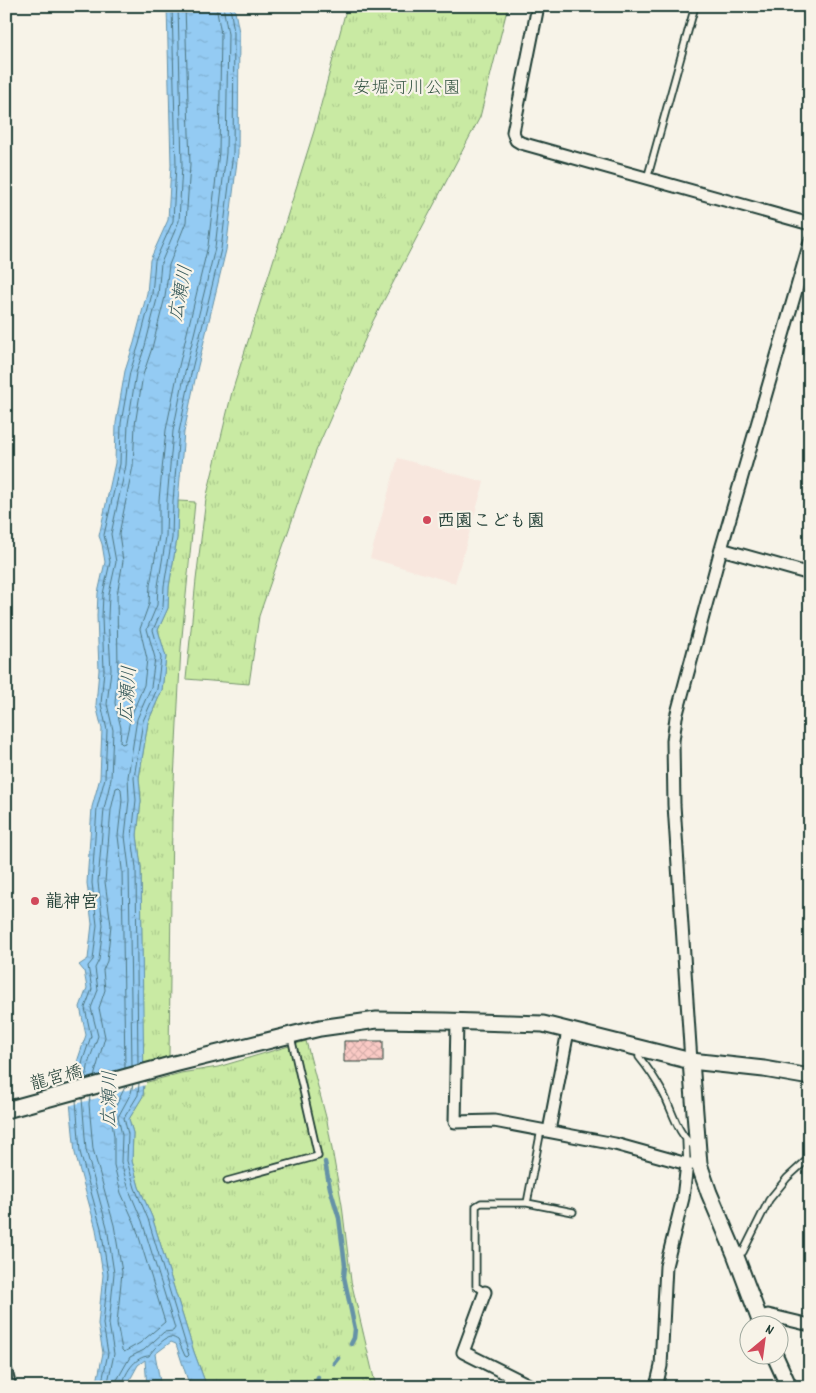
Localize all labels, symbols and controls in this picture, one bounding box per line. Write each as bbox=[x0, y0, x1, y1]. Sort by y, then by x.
park label: 安堀河川公園 bbox=[353, 77, 461, 102]
water label: 広瀬川 bbox=[164, 263, 201, 324]
place label: 西園こども園 bbox=[437, 510, 545, 535]
marker: 西園こども園 bbox=[421, 514, 433, 526]
water label: 広瀬川 bbox=[114, 665, 145, 724]
place label: 龍神宮 bbox=[45, 891, 99, 916]
marker: 龍神宮 bbox=[29, 895, 41, 907]
street label: 龍宮橋 bbox=[27, 1060, 86, 1098]
water label: 広瀬川 bbox=[98, 1070, 125, 1128]
north arrow bbox=[738, 1316, 788, 1366]
text: N bbox=[761, 1320, 777, 1341]

